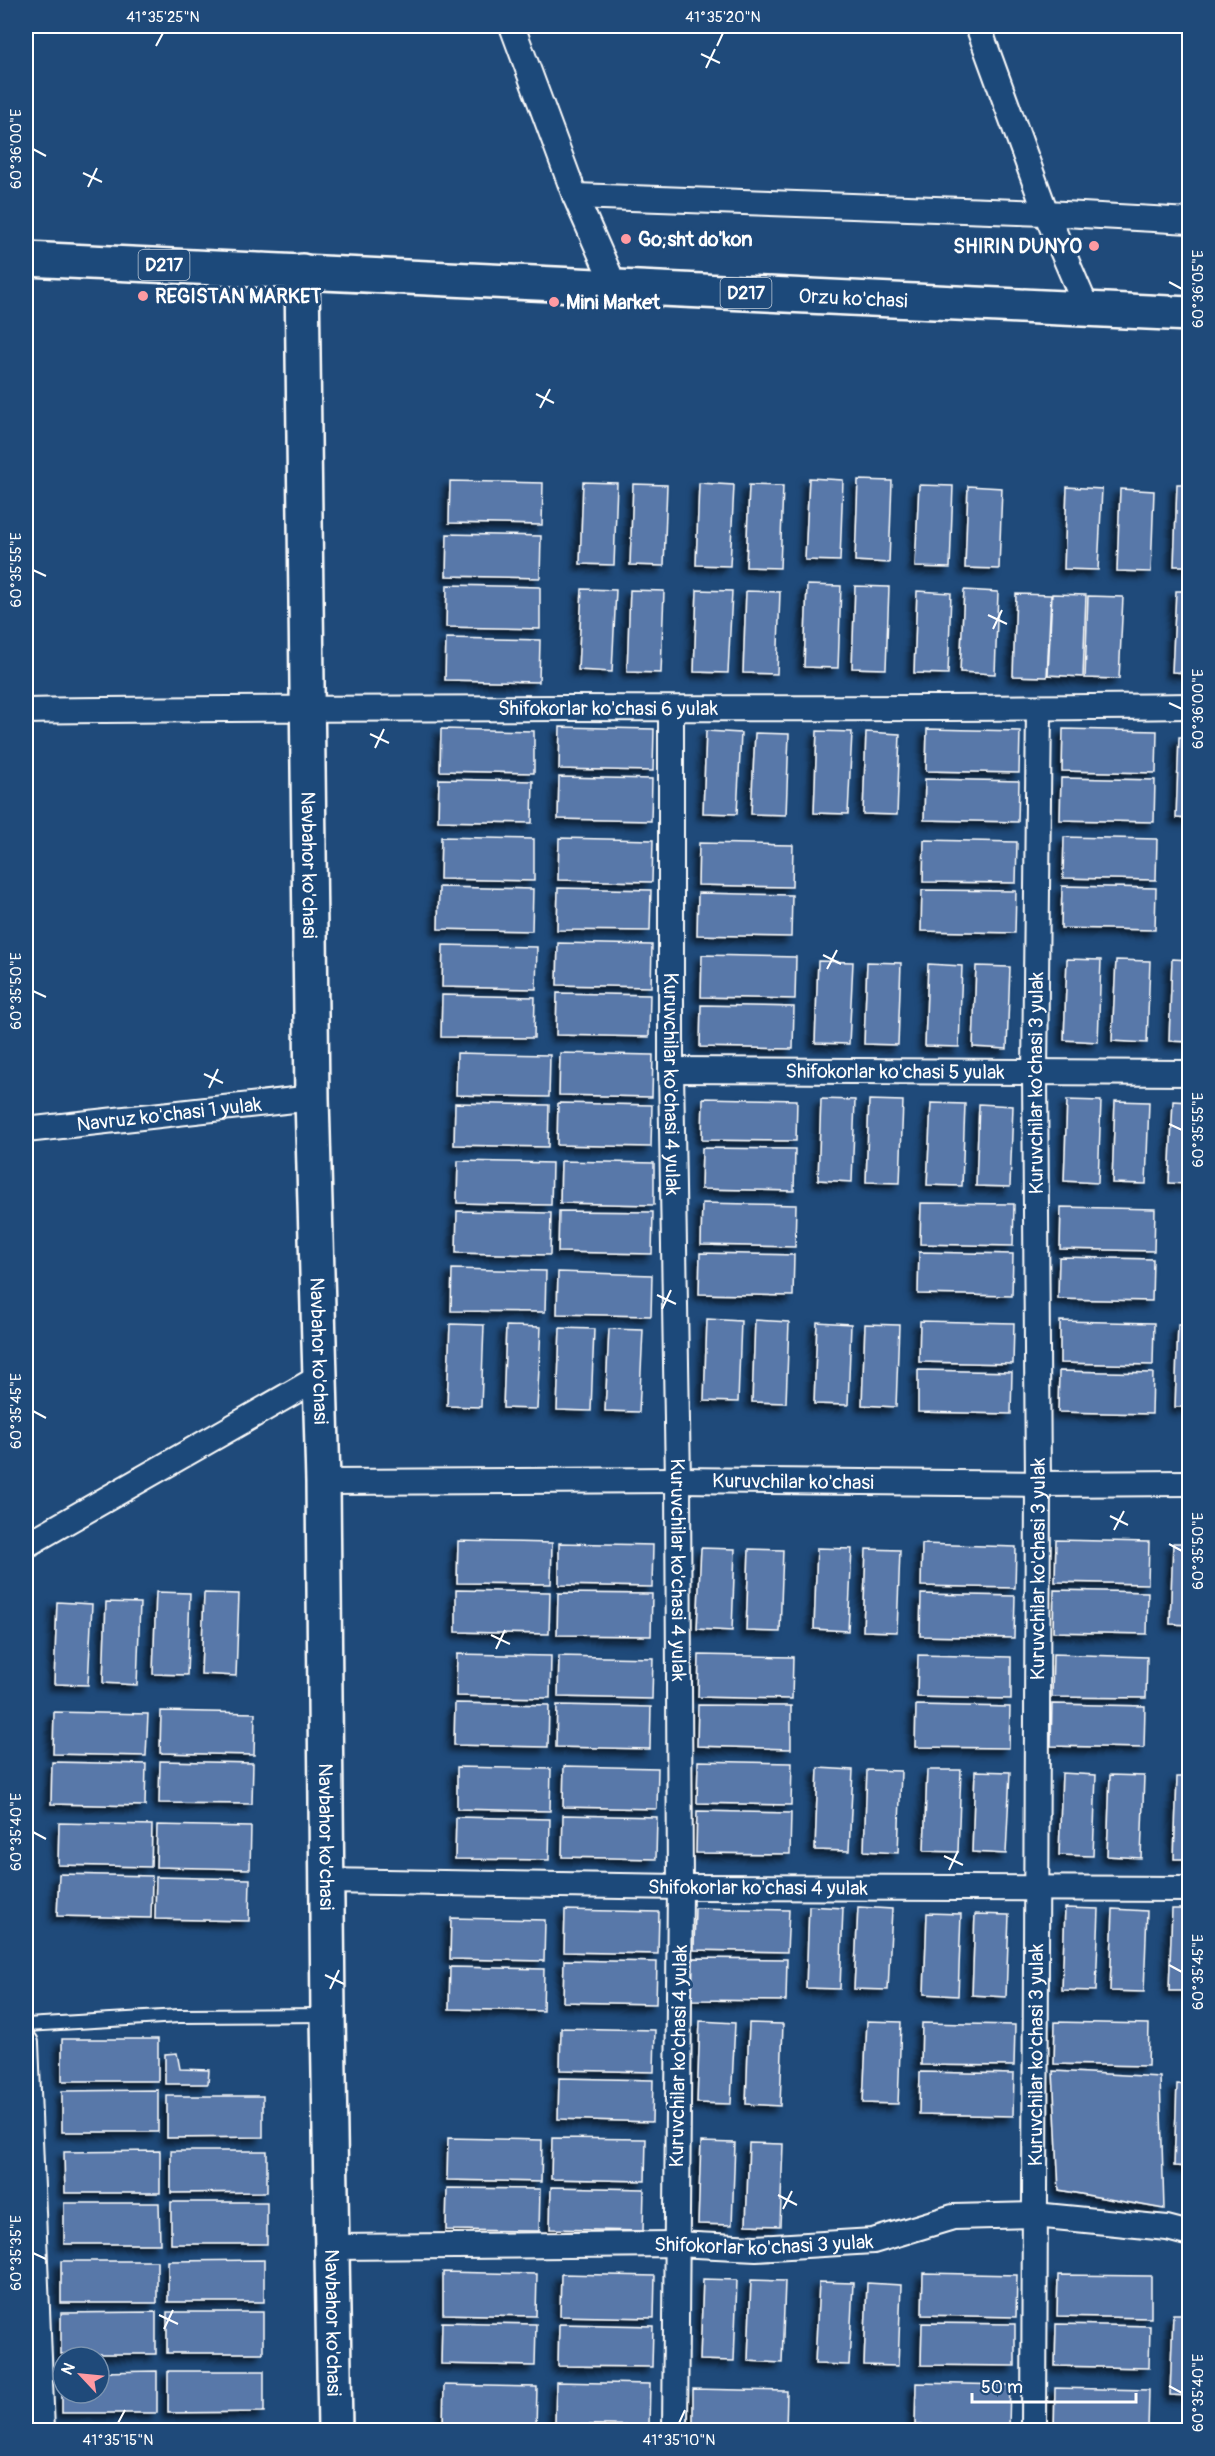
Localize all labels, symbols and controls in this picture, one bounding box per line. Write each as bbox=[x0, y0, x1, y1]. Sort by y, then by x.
text: 41°35'25"N bbox=[126, 8, 200, 27]
text: 41°35'20"N bbox=[685, 8, 761, 27]
text: 60°36'00"E bbox=[7, 109, 26, 189]
place label: Go;sht do'kon bbox=[638, 227, 753, 252]
marker: Go;sht do'kon bbox=[619, 232, 633, 246]
place label: SHIRIN DUNYO bbox=[953, 234, 1082, 259]
marker: SHIRIN DUNYO bbox=[1087, 239, 1101, 253]
road number: D217 bbox=[138, 250, 190, 280]
text: 60°36'05"E bbox=[1189, 250, 1208, 328]
road number: D217 bbox=[720, 278, 771, 308]
place label: REGISTAN MARKET bbox=[155, 284, 321, 309]
street label: Orzu ko'chasi bbox=[798, 284, 908, 314]
marker: REGISTAN MARKET bbox=[136, 289, 150, 303]
place label: Mini Market bbox=[566, 290, 661, 315]
marker: Mini Market bbox=[547, 295, 561, 309]
text: 60°35'55"E bbox=[7, 532, 26, 608]
text: 60°36'00"E bbox=[1189, 669, 1208, 749]
street label: Shifokorlar ko'chasi 6 yulak bbox=[498, 696, 719, 721]
street label: Navbahor ko'chasi bbox=[295, 791, 322, 939]
text: 60°35'50"E bbox=[7, 952, 26, 1030]
street label: Kuruvchilar ko'chasi 3 yulak bbox=[1023, 971, 1049, 1194]
street label: Kuruvchilar ko'chasi 4 yulak bbox=[658, 973, 685, 1196]
street label: Shifokorlar ko'chasi 5 yulak bbox=[785, 1059, 1005, 1085]
street label: Navruz ko'chasi 1 yulak bbox=[75, 1092, 264, 1137]
text: 60°35'55"E bbox=[1189, 1092, 1208, 1168]
street label: Navbahor ko'chasi bbox=[304, 1277, 333, 1425]
text: 60°35'45"E bbox=[7, 1373, 26, 1449]
street label: Kuruvchilar ko'chasi 3 yulak bbox=[1025, 1457, 1051, 1680]
street label: Kuruvchilar ko'chasi 4 yulak bbox=[665, 1458, 691, 1682]
street label: Kuruvchilar ko'chasi bbox=[712, 1468, 874, 1495]
text: 60°35'50"E bbox=[1189, 1512, 1208, 1590]
street label: Navbahor ko'chasi bbox=[313, 1763, 339, 1910]
text: 60°35'40"E bbox=[7, 1793, 26, 1871]
street label: Shifokorlar ko'chasi 4 yulak bbox=[648, 1874, 869, 1901]
text: 60°35'45"E bbox=[1189, 1934, 1208, 2010]
street label: Kuruvchilar ko'chasi 3 yulak bbox=[1023, 1943, 1049, 2166]
street label: Kuruvchilar ko'chasi 4 yulak bbox=[664, 1944, 693, 2168]
text: 60°35'35"E bbox=[7, 2215, 26, 2291]
street label: Shifokorlar ko'chasi 3 yulak bbox=[654, 2229, 875, 2261]
street label: Navbahor ko'chasi bbox=[319, 2249, 346, 2396]
north arrow bbox=[51, 2345, 111, 2405]
text: 60°35'40"E bbox=[1189, 2354, 1208, 2432]
text: N bbox=[57, 2359, 80, 2378]
scale bar bbox=[972, 2366, 1136, 2404]
text: 50 m bbox=[981, 2376, 1023, 2399]
text: 41°35'15"N bbox=[83, 2431, 153, 2450]
text: 41°35'10"N bbox=[643, 2431, 715, 2450]

